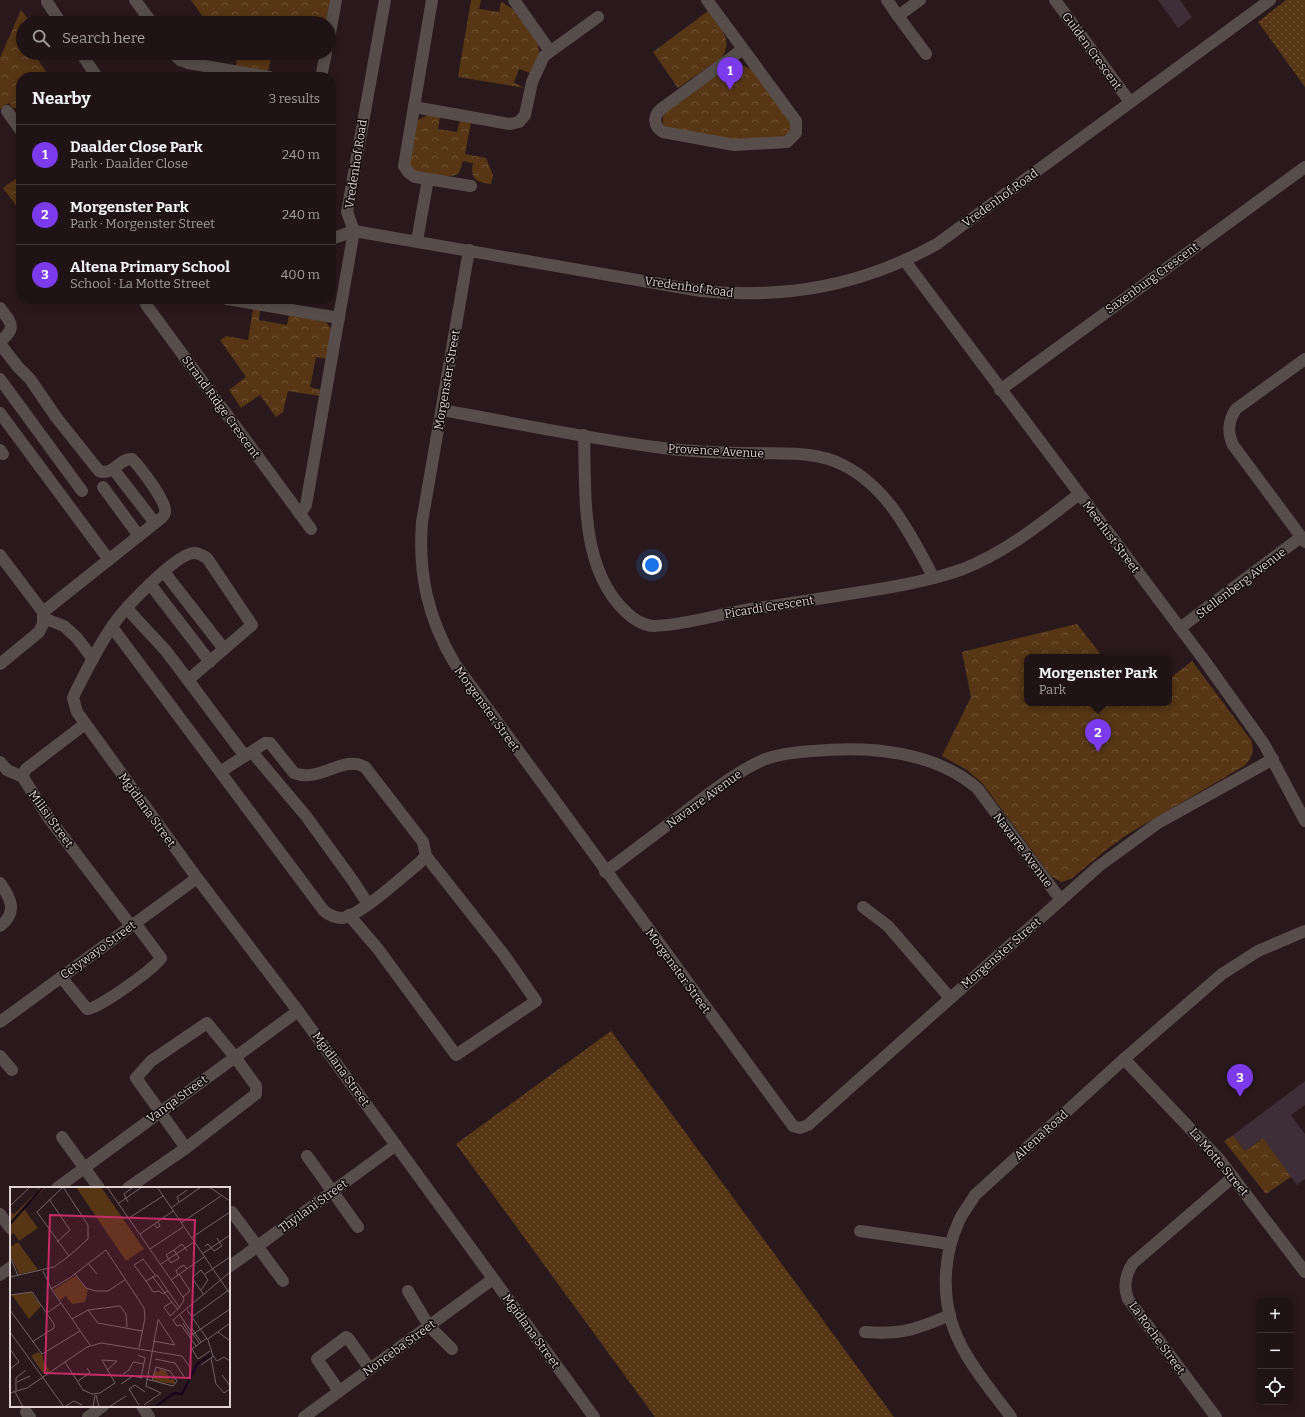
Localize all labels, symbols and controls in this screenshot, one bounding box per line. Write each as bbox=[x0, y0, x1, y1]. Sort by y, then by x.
street label: Gulden Crescent bbox=[1059, 9, 1125, 93]
search box bbox=[16, 16, 336, 60]
icon: search bbox=[30, 27, 52, 49]
text: Search here bbox=[62, 29, 145, 47]
pin: 1 bbox=[717, 57, 743, 90]
text: Nearby bbox=[32, 88, 91, 109]
text: 3 results bbox=[269, 91, 320, 106]
street label: Vredenhof Road bbox=[342, 119, 370, 209]
text: Daalder Close Park bbox=[70, 138, 203, 156]
text: 1 bbox=[42, 147, 48, 162]
text: 240 m bbox=[282, 147, 320, 162]
text: Park · Daalder Close bbox=[70, 156, 188, 171]
street label: Vredenhof Road bbox=[960, 166, 1040, 230]
text: Morgenster Park bbox=[70, 198, 189, 216]
text: 2 bbox=[41, 207, 49, 222]
text: 240 m bbox=[282, 207, 320, 222]
text: Park · Morgenster Street bbox=[70, 216, 215, 231]
street label: Saxenburg Crescent bbox=[1103, 239, 1202, 316]
text: Altena Primary School bbox=[70, 258, 230, 276]
text: 3 bbox=[41, 267, 49, 282]
text: 400 m bbox=[281, 267, 320, 282]
street label: Vredenhof Road bbox=[644, 274, 734, 300]
text: School · La Motte Street bbox=[70, 276, 210, 291]
street label: Morgenster Street bbox=[431, 328, 463, 431]
street label: Strand Ridge Crescent bbox=[179, 353, 263, 461]
street label: Provence Avenue bbox=[668, 441, 764, 461]
street label: Meerlust Street bbox=[1080, 498, 1143, 576]
street label: Stellenberg Avenue bbox=[1193, 545, 1289, 621]
your location bbox=[642, 555, 662, 575]
street label: Picardi Crescent bbox=[723, 593, 815, 621]
popup bbox=[1024, 654, 1172, 706]
street label: Morgenster Street bbox=[452, 664, 523, 755]
text: Morgenster Park bbox=[1039, 664, 1157, 682]
text: Park bbox=[1039, 682, 1066, 697]
pin: 2 bbox=[1085, 719, 1111, 752]
street label: Navarre Avenue bbox=[664, 767, 744, 831]
street label: Mgidlana Street bbox=[115, 770, 179, 850]
street label: Milisi Street bbox=[26, 788, 77, 851]
street label: Navarre Avenue bbox=[990, 810, 1056, 890]
street label: Morgenster Street bbox=[958, 914, 1044, 991]
street label: Cetywayo Street bbox=[58, 918, 139, 982]
street label: Morgenster Street bbox=[643, 926, 714, 1017]
street label: Mgidlana Street bbox=[309, 1029, 373, 1109]
pin: 3 bbox=[1227, 1064, 1253, 1097]
street label: Vanqa Street bbox=[144, 1072, 210, 1126]
street label: Altena Road bbox=[1011, 1107, 1071, 1163]
street label: La Motte Street bbox=[1187, 1125, 1252, 1199]
street label: Thyilani Street bbox=[276, 1176, 350, 1236]
inset map bbox=[10, 1187, 230, 1407]
street label: Mgidlana Street bbox=[499, 1291, 563, 1371]
map controls bbox=[1257, 1297, 1293, 1405]
button: + bbox=[1257, 1297, 1293, 1333]
street label: La Roche Street bbox=[1126, 1299, 1188, 1378]
street label: Nonceba Street bbox=[360, 1317, 438, 1379]
button: − bbox=[1257, 1333, 1293, 1369]
button: locate bbox=[1257, 1369, 1293, 1405]

